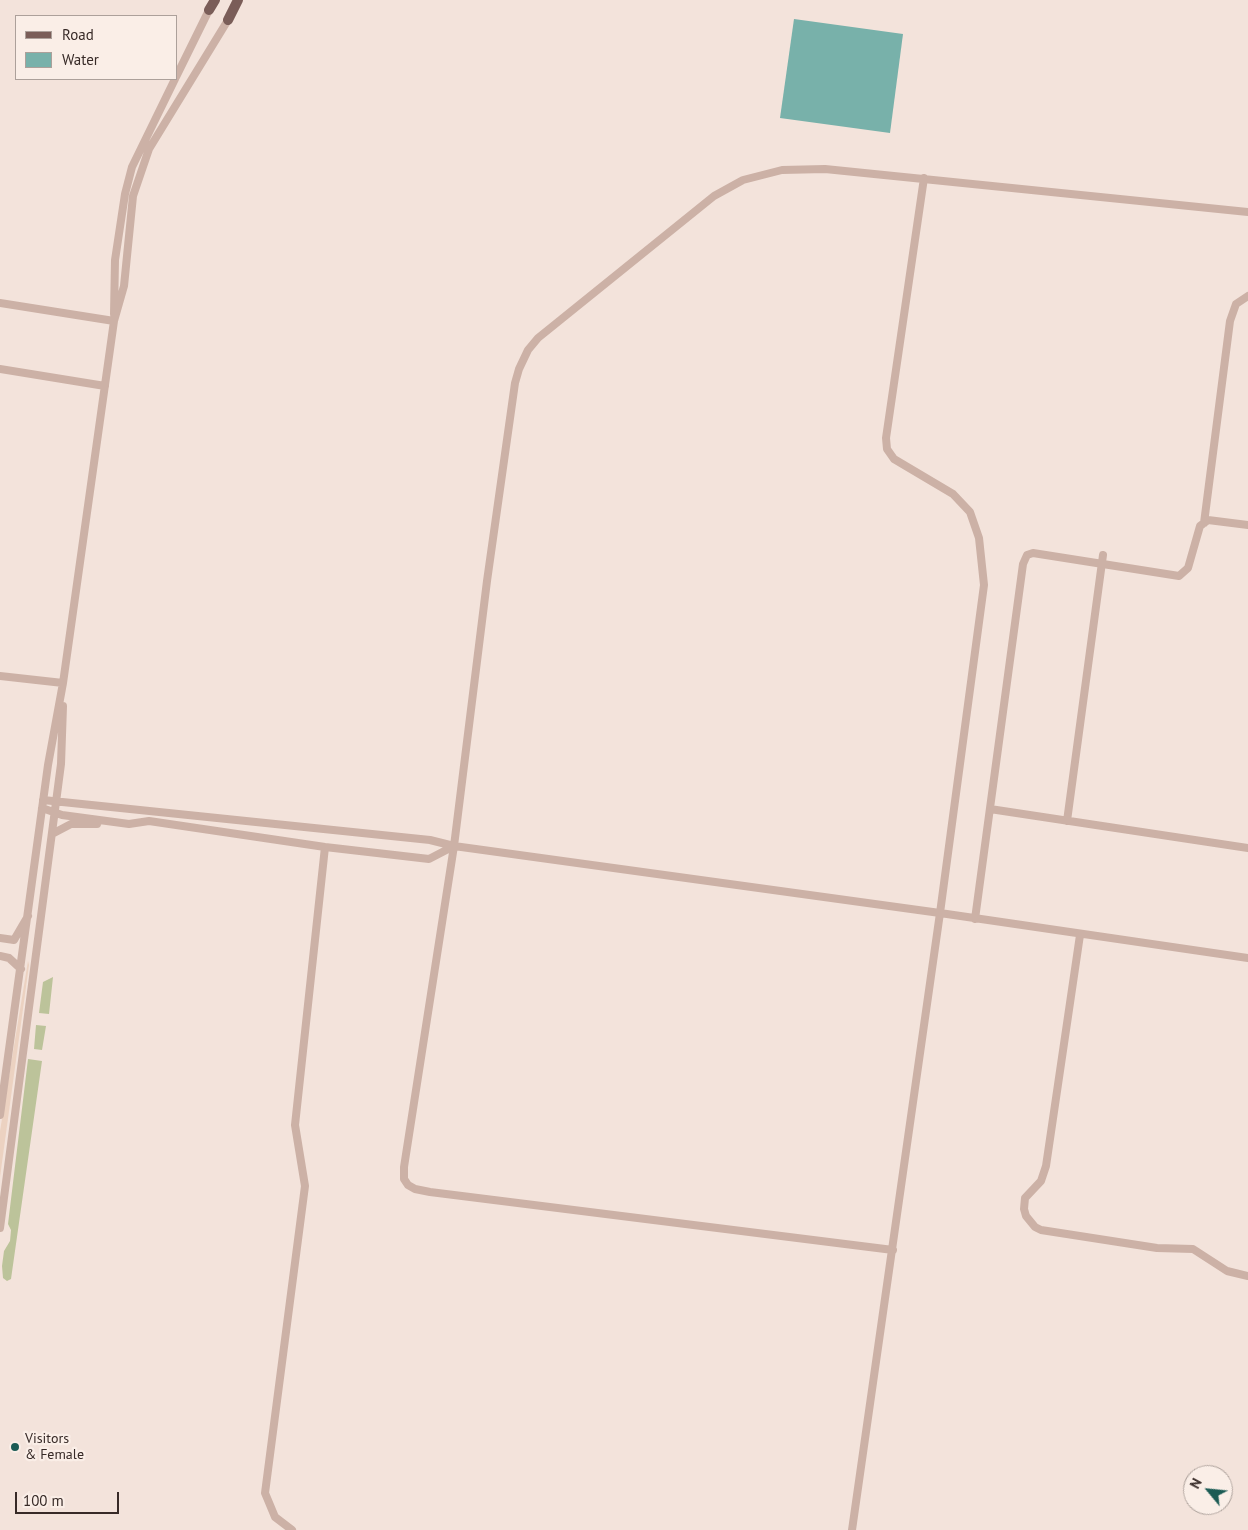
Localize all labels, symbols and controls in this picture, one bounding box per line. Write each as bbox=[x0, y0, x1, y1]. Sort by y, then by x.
legend bbox=[15, 15, 178, 80]
text: Road bbox=[62, 25, 94, 44]
text: Water bbox=[62, 50, 99, 69]
place label: Visitors & Female bbox=[25, 1431, 84, 1464]
marker: Visitors & Female bbox=[9, 1441, 21, 1453]
north arrow bbox=[1183, 1465, 1233, 1515]
text: N bbox=[1186, 1475, 1206, 1492]
scale bar bbox=[18, 1482, 121, 1514]
text: 100 m bbox=[23, 1491, 64, 1510]

